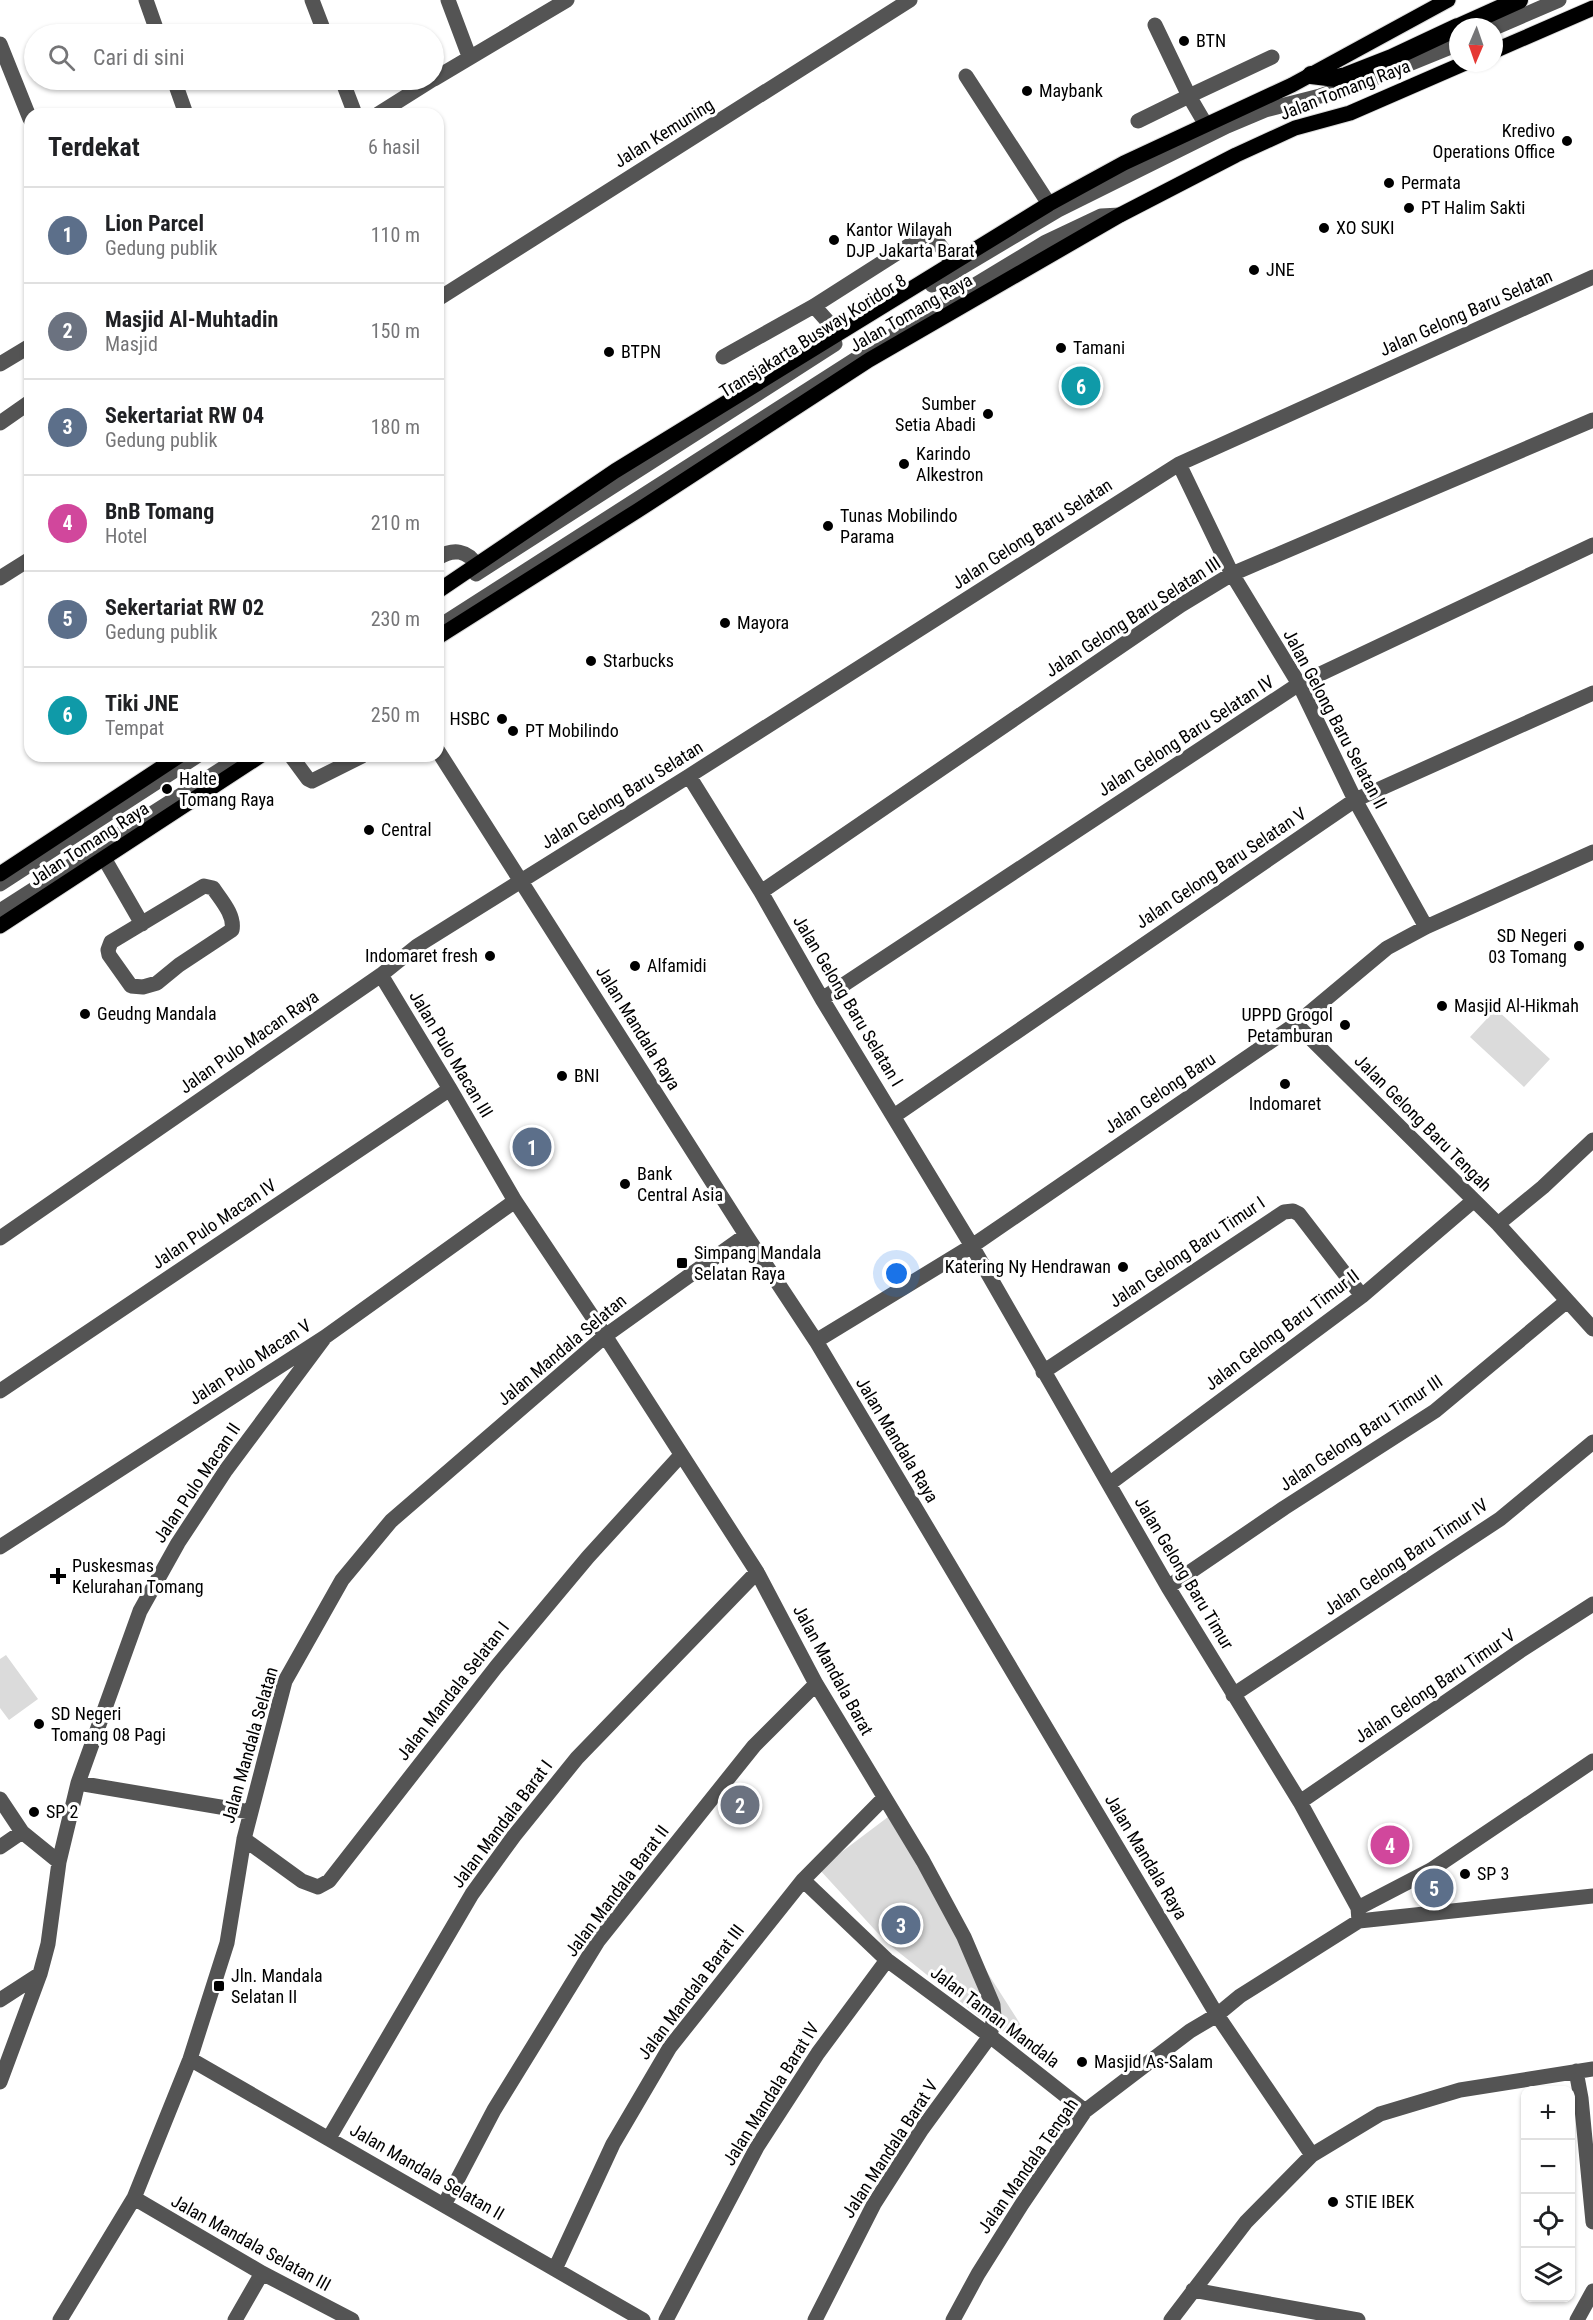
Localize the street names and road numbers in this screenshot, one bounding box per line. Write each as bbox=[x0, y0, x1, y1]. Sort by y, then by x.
street label: Jalan Tomang Raya bbox=[1277, 55, 1413, 124]
street label: Jalan Kemuning bbox=[610, 94, 717, 172]
street label: Jalan Gelong Baru Selatan bbox=[1376, 265, 1555, 360]
street label: Transjakarta Busway Koridor 8 bbox=[716, 269, 910, 402]
street label: Jalan Tomang Raya bbox=[846, 269, 976, 356]
street label: Jalan Gelong Baru Selatan bbox=[948, 474, 1116, 593]
street label: Jalan Gelong Baru Selatan III bbox=[1041, 552, 1224, 681]
street label: Jalan Gelong Baru Selatan II bbox=[1279, 626, 1392, 812]
street label: Jalan Gelong Baru Selatan IV bbox=[1094, 671, 1278, 800]
street label: Jalan Gelong Baru Selatan bbox=[537, 736, 707, 853]
street label: Jalan Tomang Raya bbox=[25, 797, 152, 890]
street label: Jalan Gelong Baru Selatan V bbox=[1131, 803, 1310, 933]
street label: Jalan Gelong Baru Selatan I bbox=[789, 912, 908, 1090]
street label: Jalan Mandala Raya bbox=[592, 962, 685, 1094]
street label: Jalan Pulo Macan Raya bbox=[175, 986, 322, 1097]
street label: Jalan Pulo Macan III bbox=[405, 986, 498, 1121]
street label: Jalan Gelong Baru bbox=[1100, 1048, 1219, 1138]
street label: Jalan Gelong Baru Tengah bbox=[1350, 1050, 1496, 1196]
street label: Jalan Pulo Macan IV bbox=[148, 1174, 280, 1273]
street label: Jalan Gelong Baru Timur I bbox=[1105, 1192, 1269, 1312]
street label: Jalan Gelong Baru Timur II bbox=[1200, 1265, 1363, 1394]
street label: Jalan Mandala Selatan bbox=[493, 1290, 630, 1410]
street label: Jalan Pulo Macan V bbox=[185, 1314, 315, 1409]
street label: Jalan Gelong Baru Timur III bbox=[1275, 1370, 1446, 1495]
street label: Jalan Mandala Raya bbox=[852, 1373, 943, 1506]
street label: Jalan Pulo Macan II bbox=[149, 1419, 244, 1547]
street label: Jalan Gelong Baru Timur bbox=[1130, 1493, 1239, 1653]
street label: Jalan Gelong Baru Timur IV bbox=[1320, 1494, 1492, 1619]
street label: Jalan Mandala Barat bbox=[789, 1601, 878, 1739]
street label: Jalan Mandala Selatan I bbox=[392, 1617, 513, 1764]
street label: Jalan Gelong Baru Timur V bbox=[1351, 1624, 1519, 1747]
street label: Jalan Mandala Selatan bbox=[217, 1664, 282, 1825]
street label: Jalan Mandala Barat I bbox=[447, 1756, 556, 1892]
street label: Jalan Mandala Raya bbox=[1101, 1790, 1192, 1923]
street label: Jalan Mandala Barat II bbox=[560, 1821, 673, 1960]
street label: Jalan Mandala Barat III bbox=[633, 1920, 748, 2063]
street label: Jalan Taman Mandala bbox=[927, 1961, 1064, 2072]
street label: Jalan Mandala Barat IV bbox=[718, 2018, 823, 2169]
street label: Jalan Mandala Barat V bbox=[837, 2076, 942, 2222]
street label: Jalan Mandala Tengah bbox=[973, 2094, 1082, 2237]
street label: Jalan Mandala Selatan II bbox=[346, 2119, 508, 2224]
street label: Jalan Mandala Selatan III bbox=[168, 2190, 335, 2295]

